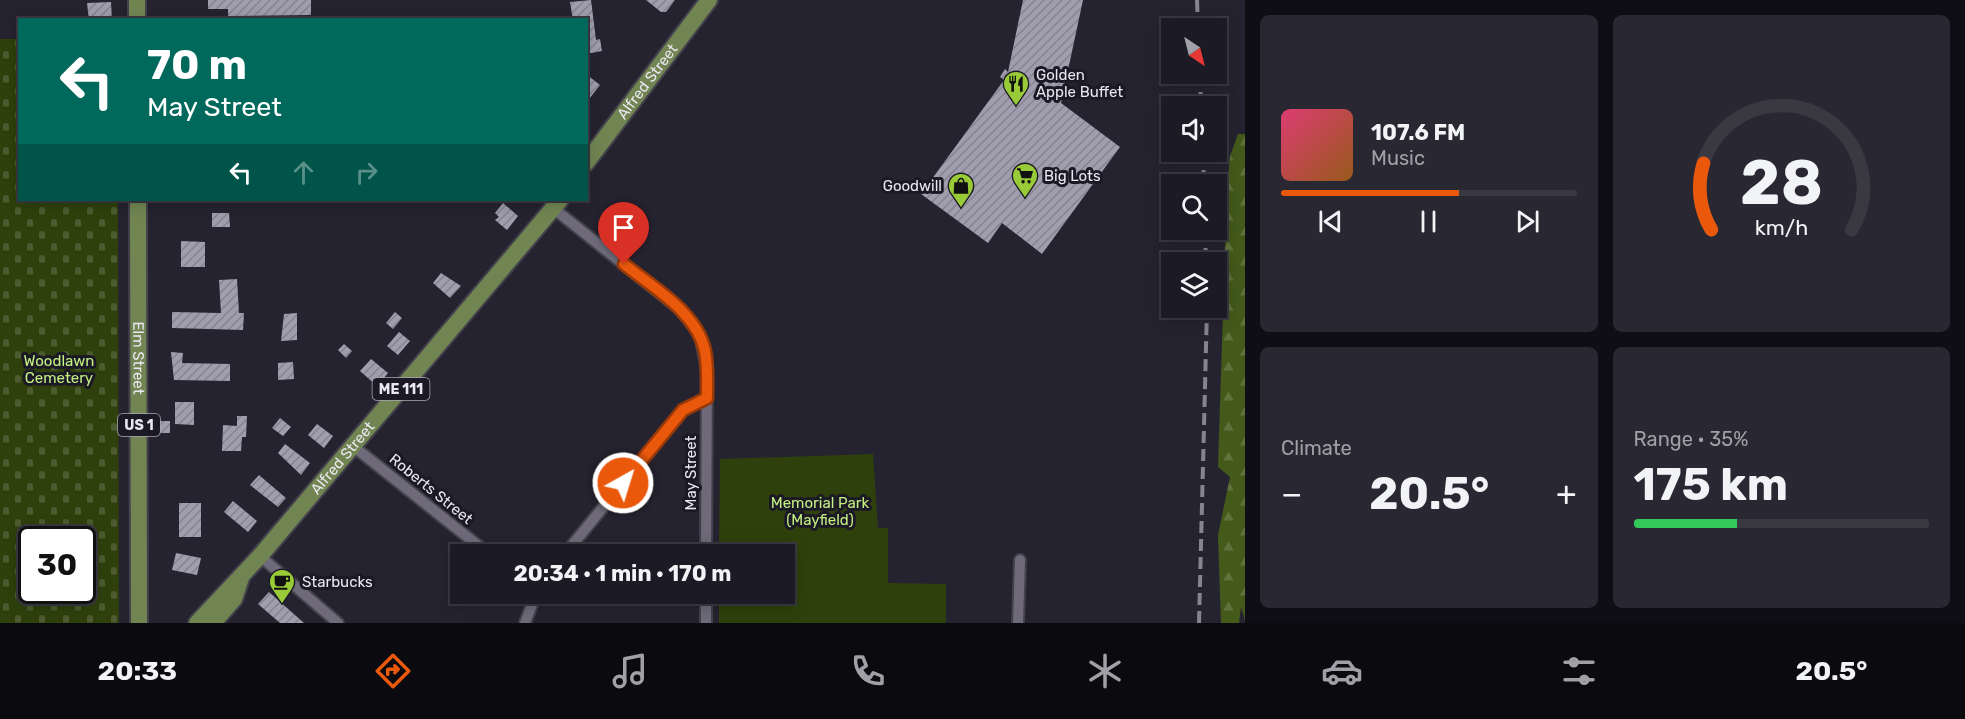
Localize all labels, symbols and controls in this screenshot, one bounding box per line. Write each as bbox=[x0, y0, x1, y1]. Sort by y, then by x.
north arrow bbox=[1161, 18, 1227, 84]
map controls bbox=[1161, 18, 1227, 318]
text: 70 m bbox=[147, 40, 247, 90]
street label: Alfred Street bbox=[613, 40, 682, 123]
icon: left bbox=[48, 42, 126, 120]
place label: Golden Apple Buffet bbox=[1036, 66, 1123, 101]
restaurant icon: Golden Apple Buffet bbox=[1001, 69, 1031, 107]
text: May Street bbox=[147, 91, 282, 123]
button: sound bbox=[1161, 96, 1227, 162]
text: 107.6 FM bbox=[1371, 119, 1465, 146]
text: Music bbox=[1371, 146, 1425, 170]
text: 28 bbox=[1740, 147, 1823, 221]
icon: left bbox=[224, 156, 257, 189]
icon: ahead bbox=[287, 156, 320, 189]
icon: right bbox=[350, 156, 383, 189]
supermarket icon: Big Lots bbox=[1010, 161, 1040, 199]
place label: Big Lots bbox=[1044, 167, 1101, 185]
shop icon: Goodwill bbox=[946, 171, 976, 209]
button: search bbox=[1161, 174, 1227, 240]
place label: Goodwill bbox=[883, 177, 942, 195]
pin bbox=[598, 202, 649, 264]
icon: previous bbox=[1314, 205, 1347, 238]
icon: pause bbox=[1412, 205, 1445, 238]
icon: next bbox=[1511, 205, 1544, 238]
icon: arrive bbox=[607, 211, 640, 244]
text: km/h bbox=[1754, 216, 1808, 241]
button: layers bbox=[1161, 252, 1227, 318]
street label: Elm Street bbox=[129, 321, 147, 395]
park label: Woodlawn Cemetery bbox=[24, 352, 94, 387]
road number: ME 111 bbox=[372, 378, 430, 400]
road number: US 1 bbox=[118, 414, 160, 436]
street label: Alfred Street bbox=[307, 418, 378, 498]
text: Range · 35% bbox=[1634, 427, 1748, 451]
street label: May Street bbox=[682, 435, 700, 510]
text: Climate bbox=[1281, 436, 1352, 460]
street label: Roberts Street bbox=[386, 450, 476, 528]
position arrow bbox=[591, 451, 655, 515]
text: 175 km bbox=[1634, 458, 1788, 511]
text: 20.5° bbox=[1369, 467, 1489, 520]
text: − bbox=[1281, 474, 1302, 513]
text: + bbox=[1556, 474, 1576, 513]
park label: Memorial Park (Mayfield) bbox=[771, 494, 869, 529]
speed limit sign: 30 bbox=[18, 526, 96, 604]
text: 20:34 · 1 min · 170 m bbox=[513, 560, 732, 587]
cafe icon: Starbucks bbox=[267, 567, 297, 605]
place label: Starbucks bbox=[302, 573, 373, 591]
icon: directions bbox=[372, 650, 414, 692]
icon: music bbox=[609, 650, 651, 692]
icon: phone bbox=[847, 650, 889, 692]
icon: climate bbox=[1084, 650, 1126, 692]
icon: car bbox=[1321, 650, 1363, 692]
icon: filters bbox=[1558, 650, 1600, 692]
text: 20:33 bbox=[98, 655, 177, 687]
text: 20.5° bbox=[1795, 655, 1867, 687]

